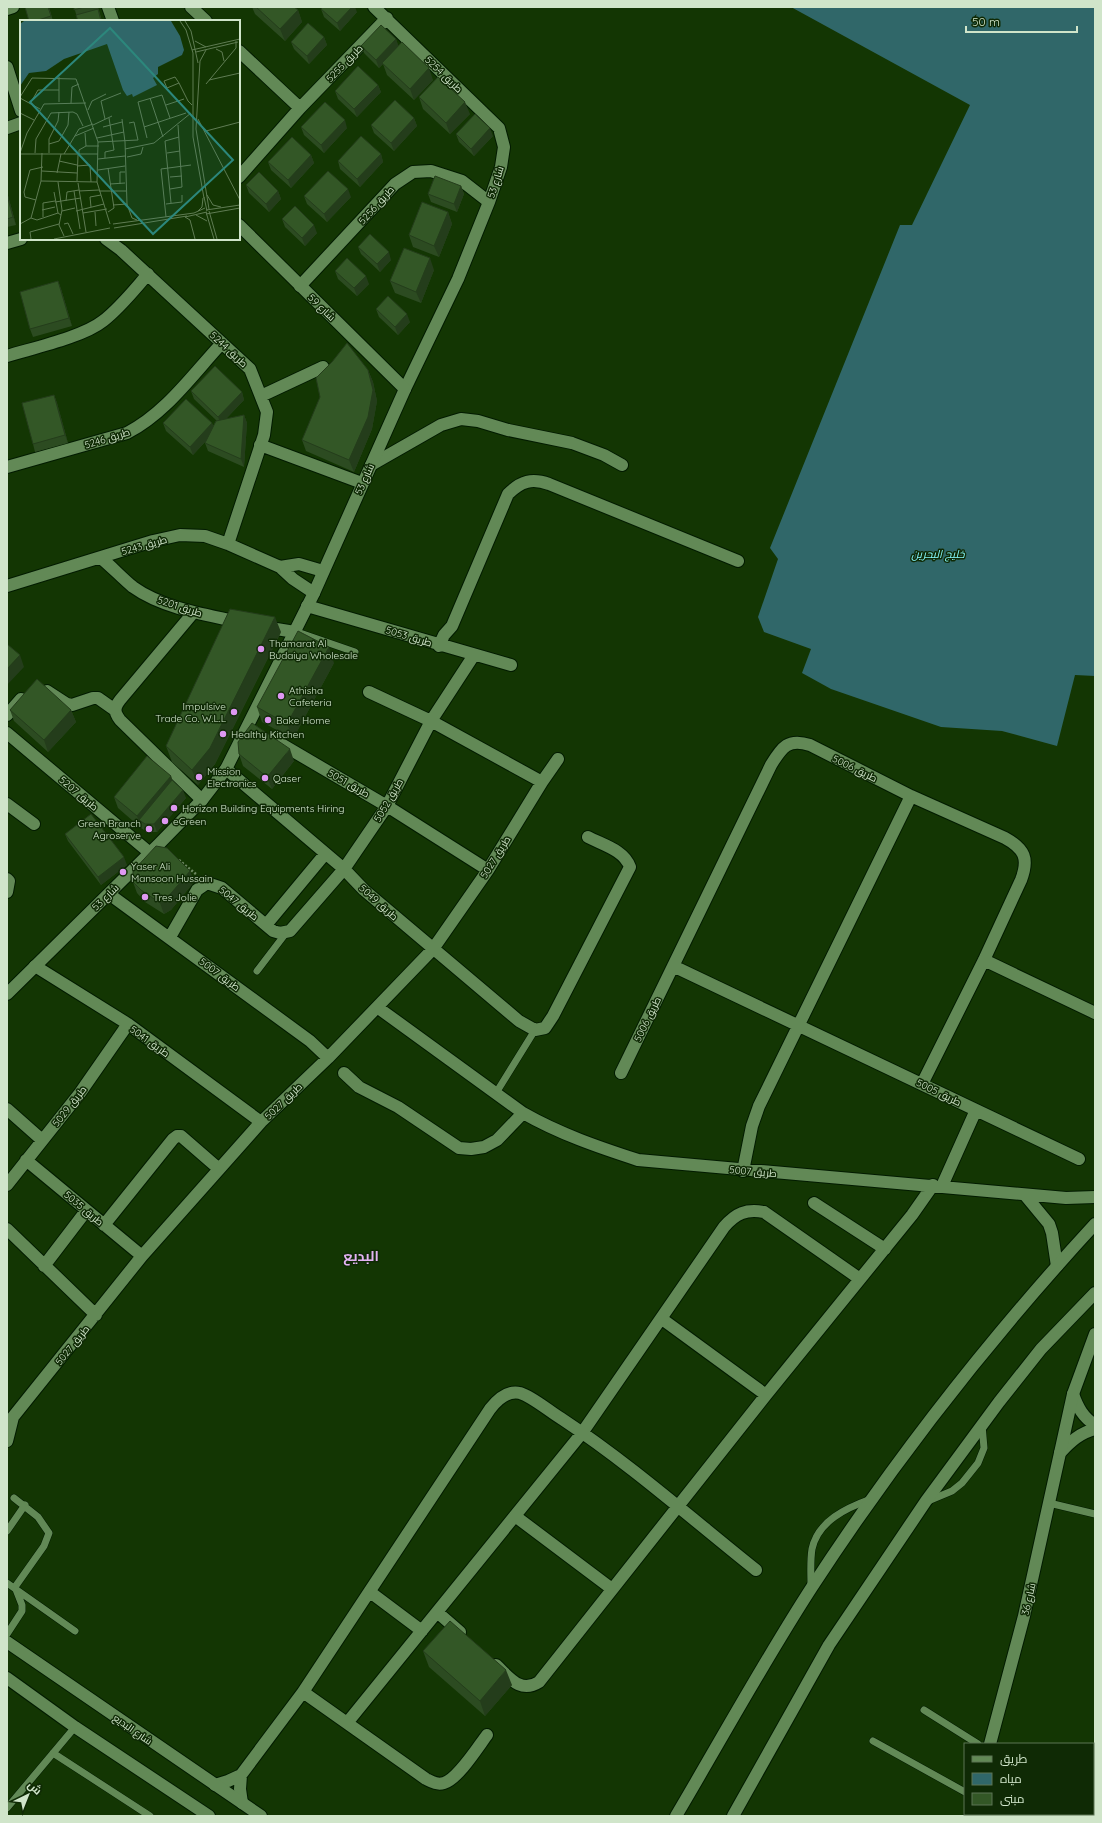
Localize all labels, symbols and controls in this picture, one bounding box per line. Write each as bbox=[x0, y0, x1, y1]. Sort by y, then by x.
scale bar bbox=[966, 8, 1077, 34]
text: 50 m bbox=[972, 14, 1000, 29]
inset map bbox=[20, 20, 240, 240]
street label: طريق 5255 bbox=[323, 42, 366, 85]
street label: طريق 5254 bbox=[422, 53, 465, 95]
street label: شارع 53 bbox=[484, 165, 507, 200]
street label: طريق 5256 bbox=[356, 183, 397, 227]
street label: شارع 59 bbox=[305, 291, 338, 324]
street label: طريق 5244 bbox=[207, 329, 250, 370]
street label: طريق 5246 bbox=[83, 425, 132, 452]
street label: شارع 53 bbox=[352, 462, 377, 497]
street label: طريق 5243 bbox=[120, 533, 168, 558]
water label: خليج البحرين bbox=[911, 547, 966, 562]
street label: طريق 5201 bbox=[156, 593, 204, 620]
street label: طريق 5053 bbox=[384, 623, 434, 650]
place label: Thamarat Al Budaiya Wholesale bbox=[269, 637, 358, 662]
marker: Thamarat Al Budaiya Wholesale bbox=[256, 644, 266, 654]
place label: Athisha Cafeteria bbox=[289, 684, 332, 709]
marker: Athisha Cafeteria bbox=[276, 691, 286, 701]
place label: Impulsive Trade Co. W.L.L bbox=[155, 700, 227, 725]
marker: Impulsive Trade Co. W.L.L bbox=[229, 707, 239, 717]
place label: Bake Home bbox=[276, 714, 330, 727]
marker: Bake Home bbox=[263, 715, 273, 725]
place label: Healthy Kitchen bbox=[231, 728, 304, 741]
marker: Healthy Kitchen bbox=[218, 729, 228, 739]
street label: طريق 5006 bbox=[830, 752, 879, 785]
place label: Mission Electronics bbox=[207, 765, 257, 790]
street label: طريق 5051 bbox=[326, 766, 372, 801]
marker: Mission Electronics bbox=[194, 772, 204, 782]
place label: Qaser bbox=[273, 772, 301, 785]
street label: طريق 5207 bbox=[56, 773, 101, 814]
marker: Qaser bbox=[260, 773, 270, 783]
street label: طريق 5052 bbox=[371, 776, 406, 824]
place label: Horizon Building Equipments Hiring bbox=[182, 802, 344, 815]
marker: Horizon Building Equipments Hiring bbox=[169, 803, 179, 813]
place label: eGreen bbox=[173, 815, 206, 828]
marker: eGreen bbox=[160, 816, 170, 826]
place label: Green Branch Agroserve bbox=[78, 817, 141, 842]
marker: Green Branch Agroserve bbox=[144, 824, 154, 834]
street label: طريق 5027 bbox=[477, 834, 514, 881]
place label: Yaser Ali Mansoon Hussain bbox=[131, 860, 213, 885]
marker: Yaser Ali Mansoon Hussain bbox=[118, 867, 128, 877]
street label: شارع 53 bbox=[89, 881, 122, 913]
street label: طريق 5049 bbox=[357, 882, 401, 923]
street label: طريق 5047 bbox=[216, 884, 261, 923]
place label: Tres Jolie bbox=[153, 891, 197, 904]
marker: Tres Jolie bbox=[140, 892, 150, 902]
street label: طريق 5007 bbox=[197, 955, 243, 994]
street label: طريق 5006 bbox=[631, 995, 664, 1044]
street label: طريق 5041 bbox=[127, 1023, 172, 1060]
street label: طريق 5005 bbox=[914, 1076, 963, 1109]
street label: طريق 5027 bbox=[262, 1080, 305, 1123]
street label: طريق 5029 bbox=[49, 1083, 89, 1129]
street label: طريق 5007 bbox=[729, 1163, 777, 1180]
street label: طريق 5035 bbox=[61, 1188, 106, 1229]
district label: البديع bbox=[343, 1247, 379, 1266]
street label: طريق 5027 bbox=[52, 1323, 92, 1368]
street label: شارع 36 bbox=[1018, 1582, 1039, 1617]
street label: شارع البديع bbox=[111, 1711, 155, 1748]
legend bbox=[964, 1743, 1094, 1815]
text: طريق bbox=[1000, 1751, 1028, 1766]
text: مياه bbox=[1000, 1771, 1022, 1786]
north arrow bbox=[8, 1775, 48, 1815]
text: ش bbox=[25, 1778, 45, 1798]
text: مبنى bbox=[1000, 1791, 1025, 1806]

